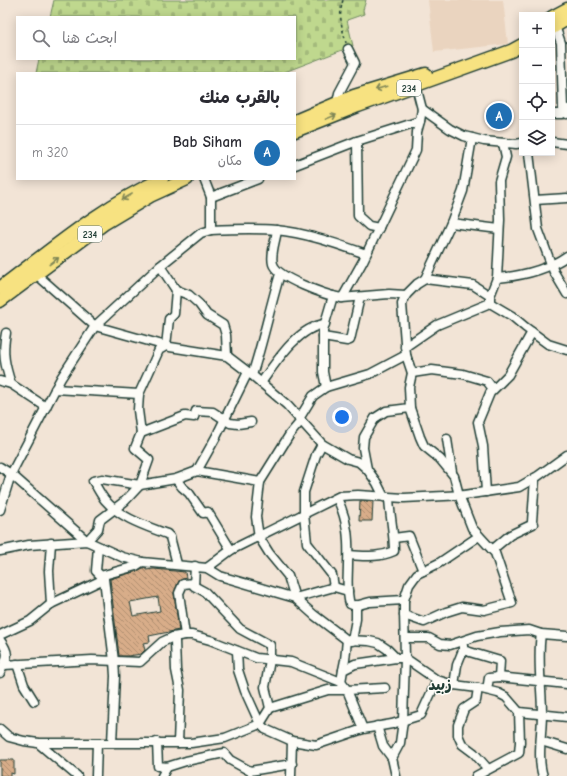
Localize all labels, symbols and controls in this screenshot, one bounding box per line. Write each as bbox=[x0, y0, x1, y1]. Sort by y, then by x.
map controls bbox=[519, 12, 555, 156]
button: + bbox=[519, 12, 555, 48]
search box bbox=[16, 16, 296, 60]
icon: search bbox=[30, 27, 52, 49]
text: ابحث هنا bbox=[62, 29, 117, 47]
button: − bbox=[519, 48, 555, 84]
road number: 234 bbox=[397, 80, 421, 96]
button: locate bbox=[519, 84, 555, 120]
one-way arrow bbox=[374, 85, 387, 92]
text: بالقرب منك bbox=[199, 88, 280, 107]
pin: A bbox=[486, 101, 512, 131]
one-way arrow bbox=[325, 112, 337, 120]
button: layers bbox=[519, 120, 555, 156]
text: Bab Siham bbox=[173, 133, 242, 151]
text: 320 m bbox=[32, 145, 68, 160]
text: A bbox=[263, 145, 271, 160]
text: مكان bbox=[218, 153, 242, 168]
one-way arrow bbox=[121, 193, 133, 201]
road number: 234 bbox=[78, 226, 102, 242]
one-way arrow bbox=[48, 257, 59, 265]
your location bbox=[332, 407, 352, 427]
district label: زبيد bbox=[429, 676, 452, 694]

